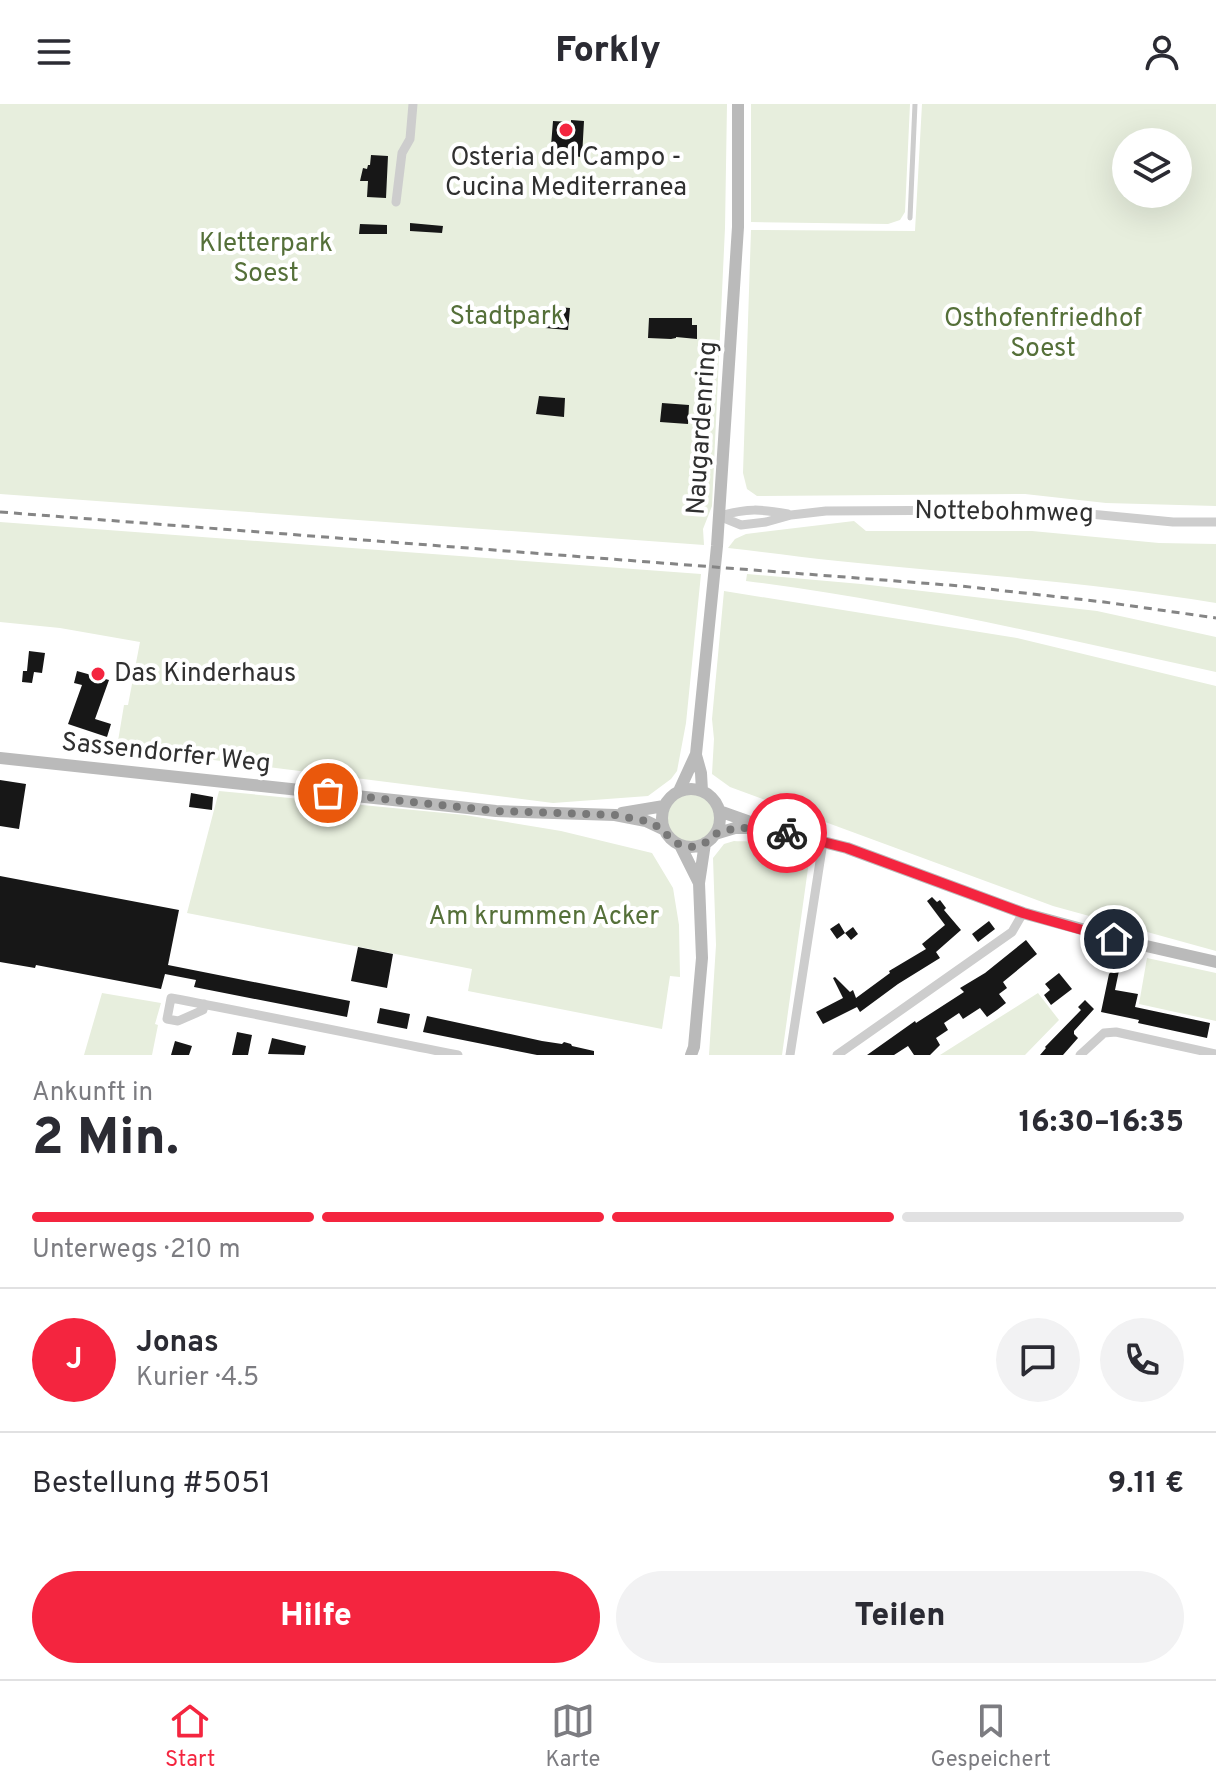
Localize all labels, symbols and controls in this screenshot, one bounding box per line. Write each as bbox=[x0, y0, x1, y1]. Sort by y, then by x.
text: Forkly bbox=[555, 29, 661, 75]
icon: menu bbox=[32, 30, 76, 74]
icon: person bbox=[1140, 30, 1184, 74]
marker: Osteria del Campo - Cucina Mediterranea bbox=[557, 121, 575, 139]
map controls bbox=[1112, 128, 1192, 208]
button: layers bbox=[1112, 128, 1192, 208]
place label: Osteria del Campo - Cucina Mediterranea bbox=[445, 142, 687, 205]
park label: Kletterpark Soest bbox=[199, 228, 333, 291]
park label: Stadtpark bbox=[449, 301, 565, 334]
park label: Osthofenfriedhof Soest bbox=[944, 303, 1142, 366]
street label: Naugardenring bbox=[680, 340, 726, 516]
street label: Nottebohmweg bbox=[914, 495, 1094, 531]
place label: Das Kinderhaus bbox=[114, 658, 296, 691]
marker: Das Kinderhaus bbox=[89, 665, 107, 683]
street label: Sassendorfer Weg bbox=[60, 727, 272, 781]
pin bbox=[294, 759, 362, 827]
icon: bag bbox=[306, 771, 350, 815]
courier bbox=[747, 793, 827, 873]
icon: bike bbox=[765, 811, 809, 855]
park label: Am krummen Acker bbox=[429, 901, 659, 934]
pin bbox=[1080, 905, 1148, 973]
icon: home bbox=[1092, 917, 1136, 961]
text: Ankunft in bbox=[32, 1077, 153, 1110]
text: 16:30–16:35 bbox=[1019, 1105, 1184, 1142]
text: 2 Min. bbox=[32, 1107, 179, 1173]
text: Unterwegs · 210 m bbox=[32, 1234, 240, 1267]
button: chat bbox=[996, 1318, 1080, 1402]
button: phone bbox=[1100, 1318, 1184, 1402]
text: Jonas bbox=[136, 1325, 219, 1362]
text: J bbox=[66, 1342, 82, 1379]
text: Kurier · 4.5 bbox=[136, 1362, 259, 1395]
text: Bestellung #5051 bbox=[32, 1466, 271, 1503]
text: 9.11 € bbox=[1108, 1466, 1184, 1503]
button: Hilfe bbox=[32, 1571, 600, 1663]
button: Teilen bbox=[616, 1571, 1184, 1663]
tab: Start bbox=[165, 1699, 215, 1774]
tab: Karte bbox=[545, 1699, 600, 1774]
tab: Gespeichert bbox=[931, 1699, 1051, 1774]

